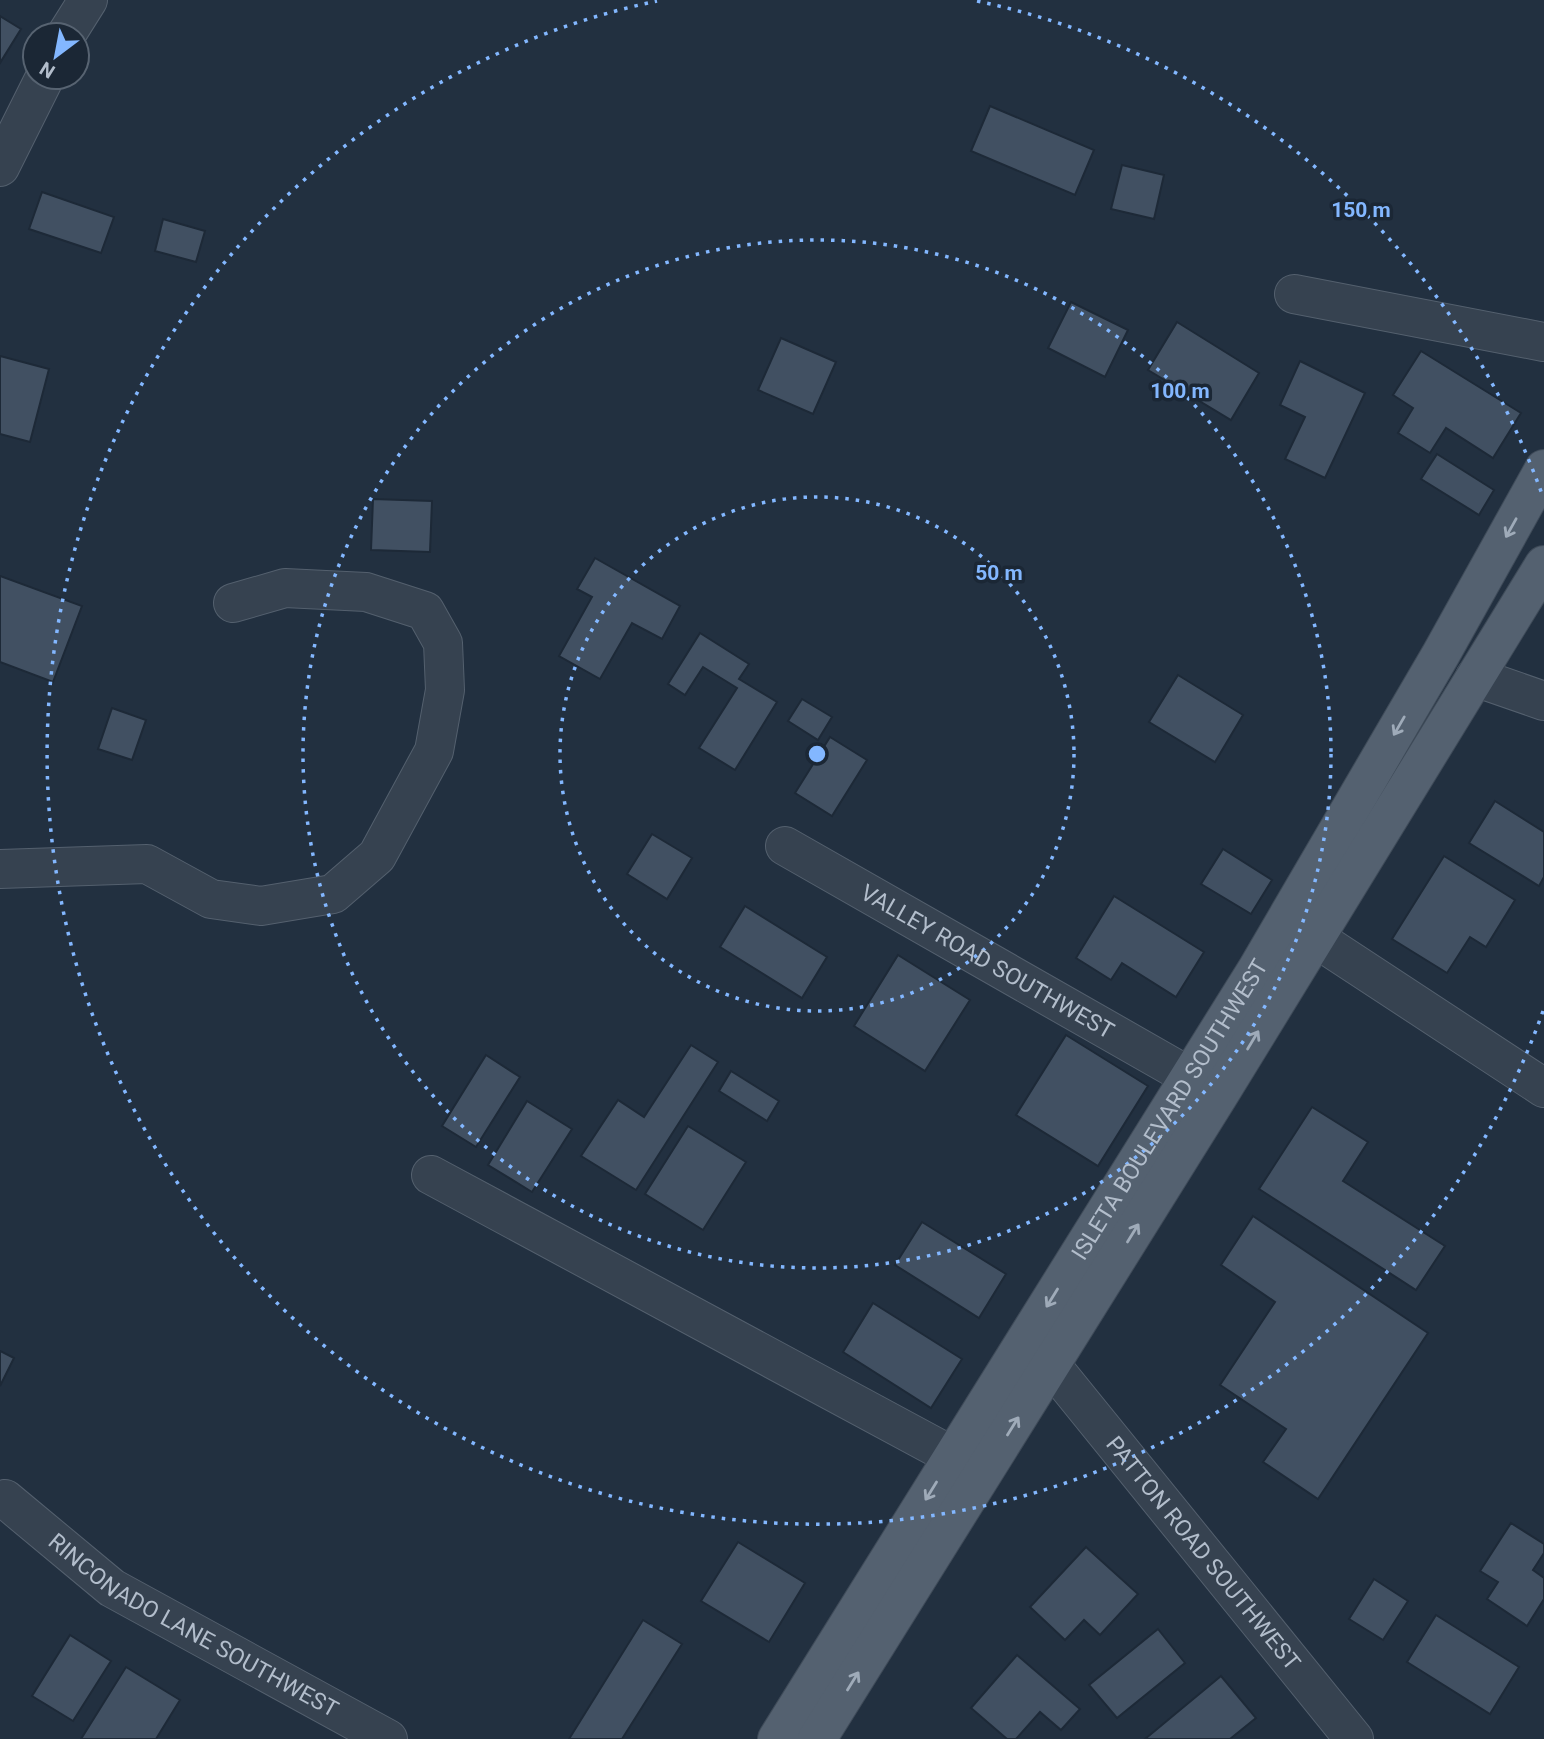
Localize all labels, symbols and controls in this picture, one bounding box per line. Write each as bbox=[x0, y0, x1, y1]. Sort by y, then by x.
north arrow bbox=[21, 21, 91, 91]
text: N bbox=[35, 57, 59, 83]
text: 150 m bbox=[1331, 198, 1391, 222]
text: 100 m bbox=[1150, 379, 1210, 403]
one-way arrow bbox=[1504, 518, 1518, 538]
text: 50 m bbox=[975, 561, 1023, 585]
one-way arrow bbox=[1392, 716, 1406, 736]
centre of rings bbox=[805, 742, 829, 766]
street label: VALLEY ROAD SOUTHWEST bbox=[856, 879, 1119, 1045]
street label: ISLETA BOULEVARD SOUTHWEST bbox=[1066, 954, 1274, 1265]
one-way arrow bbox=[1246, 1030, 1260, 1050]
one-way arrow bbox=[1126, 1224, 1141, 1243]
one-way arrow bbox=[1044, 1287, 1058, 1307]
one-way arrow bbox=[1005, 1417, 1020, 1436]
street label: PATTON ROAD SOUTHWEST bbox=[1100, 1431, 1306, 1676]
one-way arrow bbox=[924, 1480, 938, 1500]
street label: RINCONADO LANE SOUTHWEST bbox=[43, 1528, 343, 1723]
one-way arrow bbox=[847, 1672, 861, 1692]

